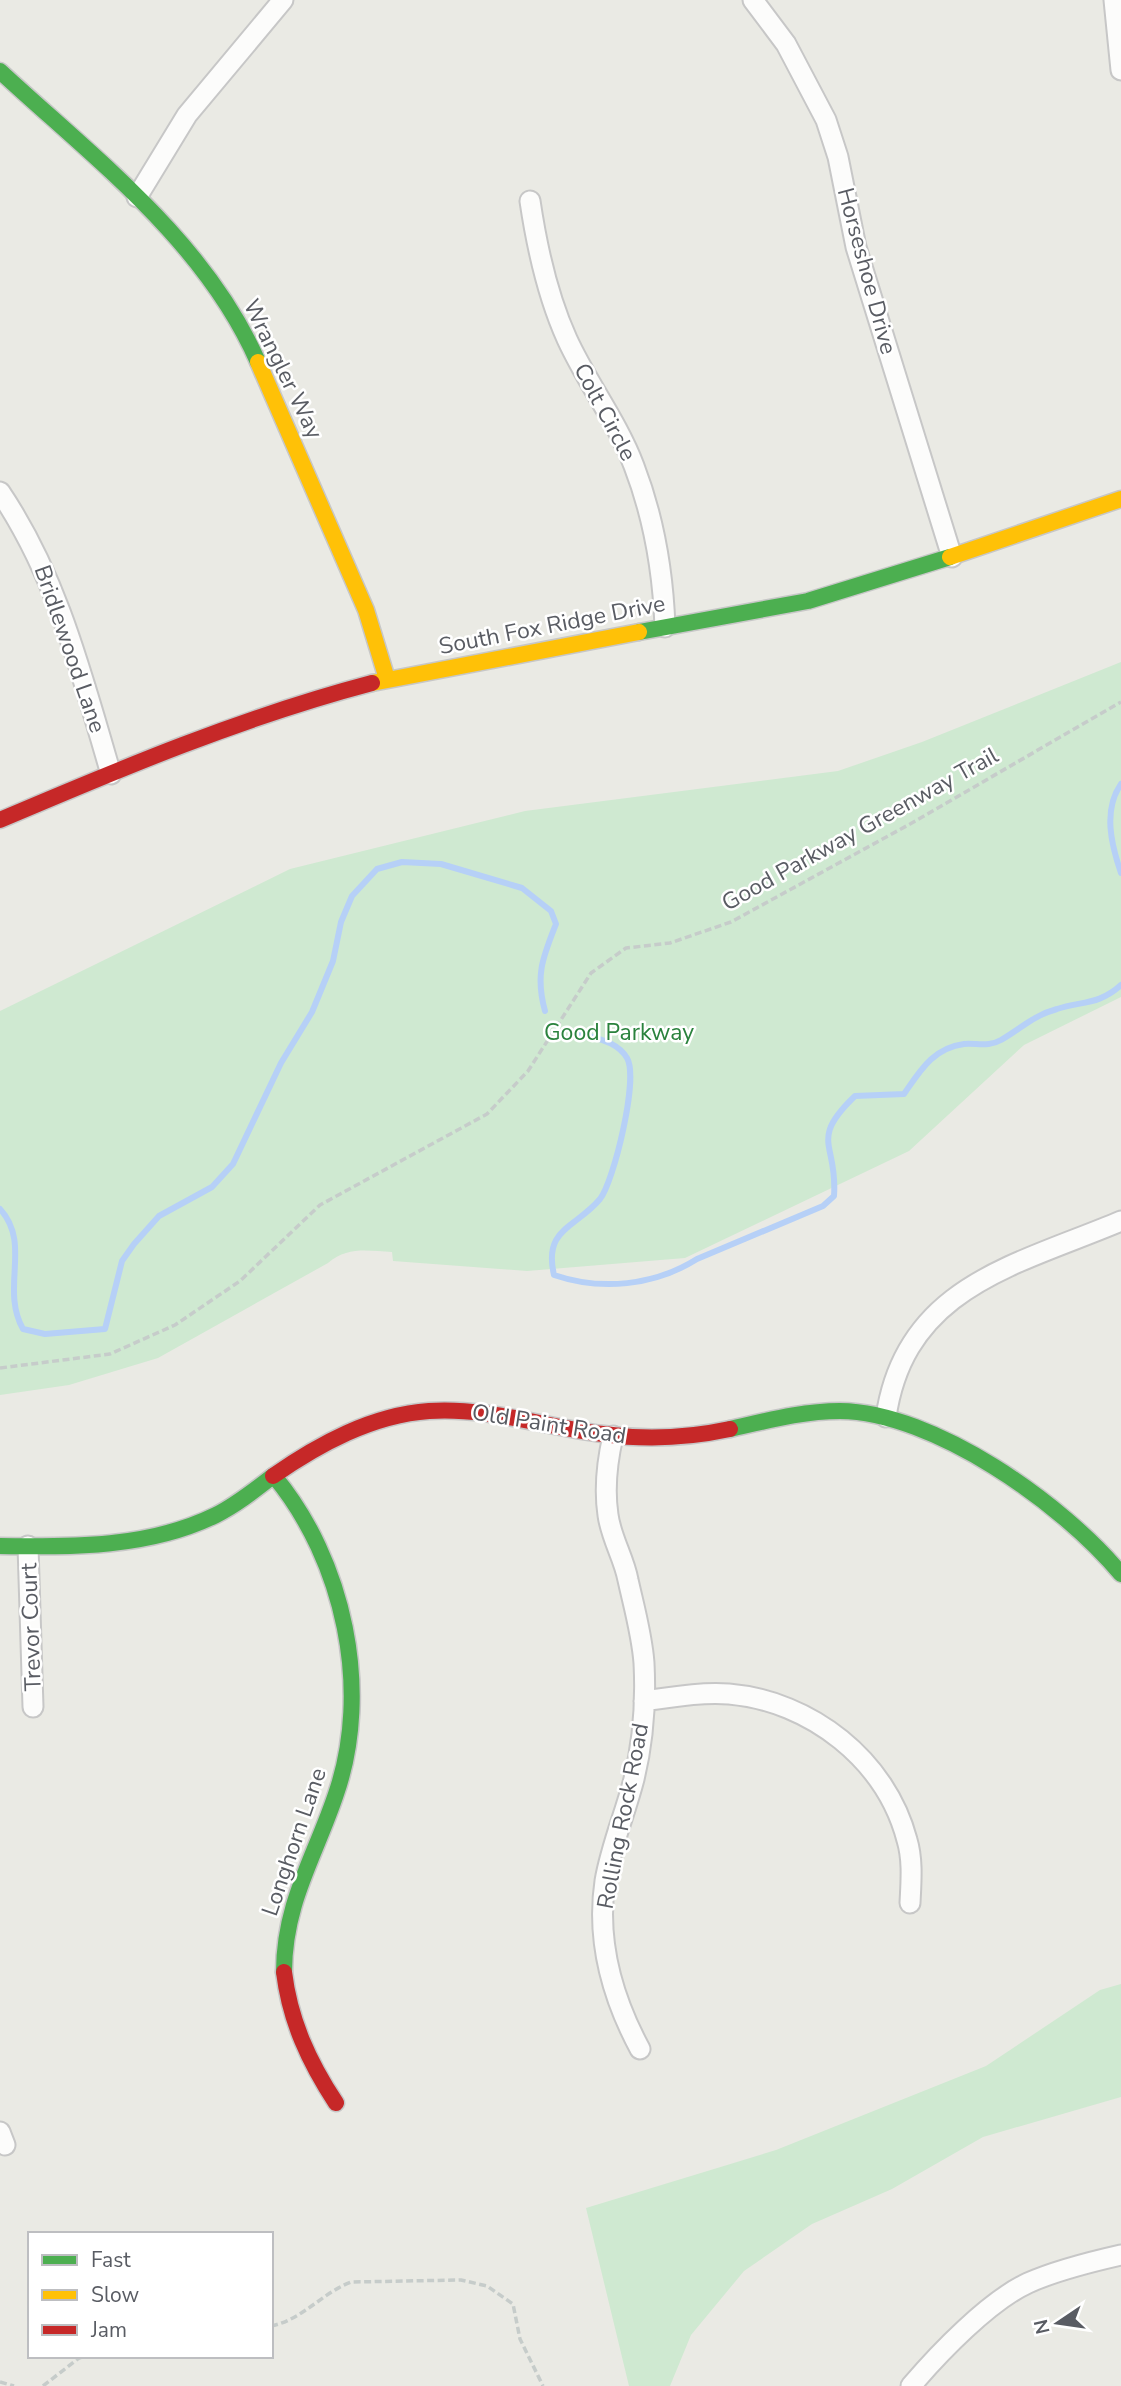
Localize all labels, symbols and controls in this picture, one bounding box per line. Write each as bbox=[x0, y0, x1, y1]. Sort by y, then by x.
street label: Horseshoe Drive bbox=[830, 184, 904, 358]
street label: Wrangler Way bbox=[236, 294, 330, 444]
street label: Colt Circle bbox=[566, 358, 644, 466]
street label: Bridlewood Lane bbox=[27, 561, 113, 737]
street label: South Fox Ridge Drive bbox=[436, 588, 668, 662]
street label: Good Parkway Greenway Trail bbox=[716, 740, 1004, 918]
park label: Good Parkway bbox=[544, 1017, 694, 1048]
street label: Old Paint Road bbox=[470, 1397, 628, 1451]
street label: Trevor Court bbox=[13, 1561, 49, 1692]
street label: Rolling Rock Road bbox=[590, 1720, 656, 1912]
street label: Longhorn Lane bbox=[254, 1764, 334, 1920]
legend bbox=[28, 2232, 273, 2358]
text: Fast bbox=[91, 2246, 131, 2274]
text: Slow bbox=[91, 2281, 140, 2309]
north arrow bbox=[1023, 2288, 1093, 2358]
text: Jam bbox=[90, 2316, 127, 2344]
text: N bbox=[1028, 2317, 1057, 2336]

